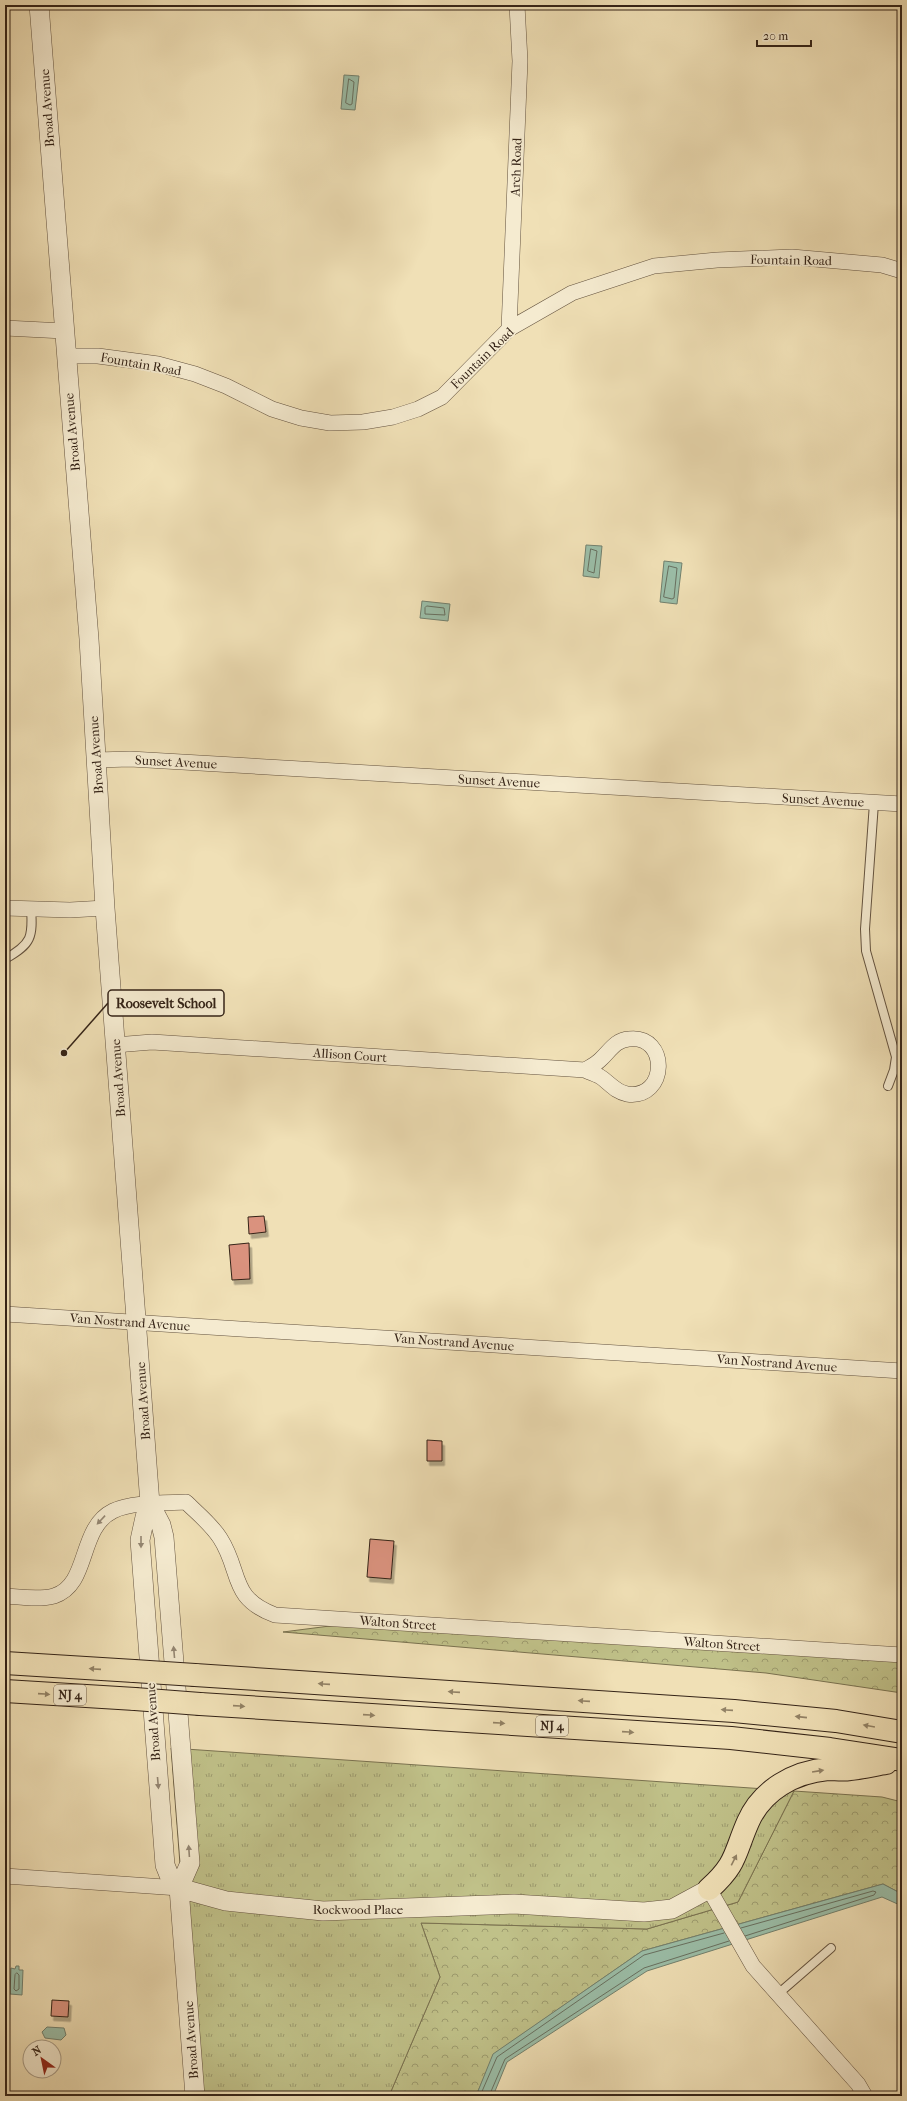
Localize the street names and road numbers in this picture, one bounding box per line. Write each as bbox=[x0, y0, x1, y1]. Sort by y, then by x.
street label: Broad Avenue bbox=[37, 68, 57, 148]
street label: Arch Road bbox=[507, 137, 525, 198]
street label: Fountain Road bbox=[750, 252, 833, 268]
street label: Fountain Road bbox=[447, 323, 517, 392]
street label: Fountain Road bbox=[99, 349, 184, 379]
street label: Broad Avenue bbox=[61, 392, 83, 472]
street label: Broad Avenue bbox=[86, 715, 106, 795]
street label: Sunset Avenue bbox=[135, 752, 218, 772]
street label: Sunset Avenue bbox=[458, 771, 541, 791]
street label: Sunset Avenue bbox=[782, 790, 865, 810]
street label: Broad Avenue bbox=[108, 1038, 128, 1118]
street label: Allison Court bbox=[312, 1045, 388, 1065]
street label: Van Nostrand Avenue bbox=[68, 1310, 191, 1334]
street label: Van Nostrand Avenue bbox=[392, 1330, 515, 1354]
street label: Van Nostrand Avenue bbox=[715, 1351, 838, 1375]
street label: Broad Avenue bbox=[133, 1361, 153, 1441]
street label: Walton Street bbox=[358, 1613, 437, 1633]
street label: Walton Street bbox=[682, 1634, 761, 1654]
street label: Broad Avenue bbox=[143, 1682, 163, 1762]
road number: NJ 4 bbox=[54, 1685, 86, 1705]
road number: NJ 4 bbox=[536, 1716, 568, 1736]
street label: Rockwood Place bbox=[313, 1902, 404, 1917]
street label: Broad Avenue bbox=[181, 2000, 201, 2080]

